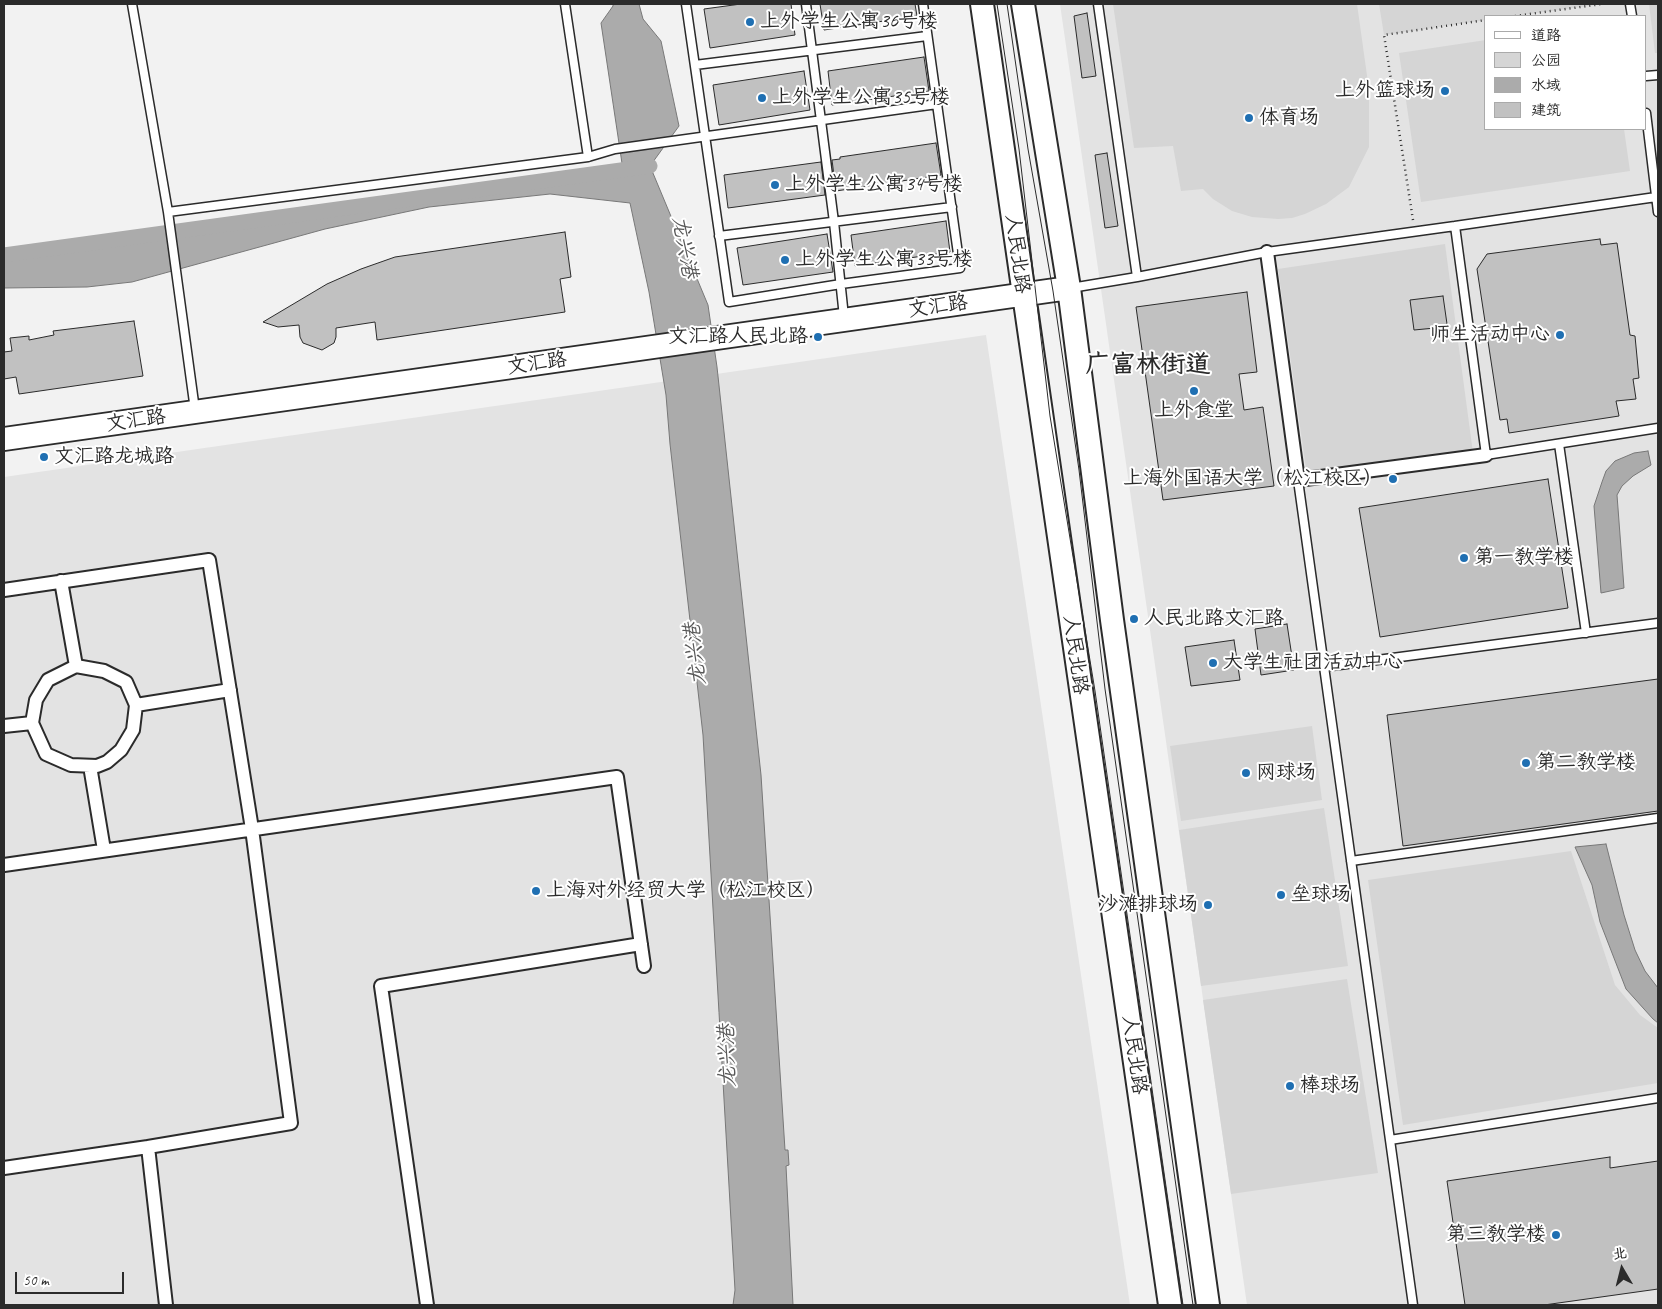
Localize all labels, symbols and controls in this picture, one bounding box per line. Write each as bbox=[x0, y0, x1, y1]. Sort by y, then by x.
place label: 上外学生公寓36号楼 bbox=[760, 10, 938, 34]
legend bbox=[1484, 15, 1647, 130]
marker: 上外学生公寓36号楼 bbox=[744, 16, 756, 28]
text: 道路 bbox=[1531, 26, 1561, 45]
text: 公园 bbox=[1531, 51, 1561, 70]
text: 水域 bbox=[1531, 76, 1561, 95]
place label: 上外篮球场 bbox=[1335, 79, 1435, 103]
marker: 上外篮球场 bbox=[1439, 85, 1451, 97]
place label: 上外学生公寓35号楼 bbox=[772, 86, 950, 110]
marker: 上外学生公寓35号楼 bbox=[756, 92, 768, 104]
text: 建筑 bbox=[1531, 101, 1561, 120]
place label: 体育场 bbox=[1259, 106, 1319, 130]
marker: 体育场 bbox=[1243, 112, 1255, 124]
place label: 上外学生公寓34号楼 bbox=[785, 173, 963, 197]
marker: 上外学生公寓34号楼 bbox=[769, 179, 781, 191]
street label: 人民北路 bbox=[1000, 213, 1034, 295]
water label: 龙兴港 bbox=[666, 214, 702, 280]
place label: 上外学生公寓33号楼 bbox=[795, 248, 973, 272]
marker: 上外学生公寓33号楼 bbox=[779, 254, 791, 266]
street label: 文汇路 bbox=[907, 291, 969, 323]
place label: 师生活动中心 bbox=[1430, 323, 1550, 347]
place label: 文汇路人民北路 bbox=[668, 325, 808, 349]
marker: 师生活动中心 bbox=[1554, 329, 1566, 341]
marker: 文汇路人民北路 bbox=[812, 331, 824, 343]
street label: 文汇路 bbox=[506, 348, 568, 380]
district label: 广富林街道 bbox=[1086, 350, 1210, 380]
marker: 上外食堂 bbox=[1188, 385, 1200, 397]
place label: 上外食堂 bbox=[1154, 399, 1234, 423]
street label: 文汇路 bbox=[105, 405, 167, 437]
place label: 文汇路龙城路 bbox=[54, 445, 174, 469]
marker: 文汇路龙城路 bbox=[38, 451, 50, 463]
place label: 上海外国语大学（松江校区） bbox=[1123, 467, 1383, 491]
marker: 上海外国语大学（松江校区） bbox=[1387, 473, 1399, 485]
place label: 第一教学楼 bbox=[1474, 546, 1574, 570]
marker: 第一教学楼 bbox=[1458, 552, 1470, 564]
place label: 人民北路文汇路 bbox=[1144, 607, 1284, 631]
marker: 人民北路文汇路 bbox=[1128, 613, 1140, 625]
street label: 人民北路 bbox=[1058, 614, 1092, 696]
water label: 龙兴港 bbox=[680, 621, 712, 687]
place label: 大学生社团活动中心 bbox=[1223, 651, 1403, 675]
marker: 大学生社团活动中心 bbox=[1207, 657, 1219, 669]
place label: 第二教学楼 bbox=[1536, 751, 1636, 775]
marker: 第二教学楼 bbox=[1520, 757, 1532, 769]
place label: 网球场 bbox=[1256, 761, 1316, 785]
marker: 网球场 bbox=[1240, 767, 1252, 779]
place label: 上海对外经贸大学（松江校区） bbox=[546, 879, 826, 903]
place label: 垒球场 bbox=[1291, 883, 1351, 907]
marker: 上海对外经贸大学（松江校区） bbox=[530, 885, 542, 897]
marker: 垒球场 bbox=[1275, 889, 1287, 901]
place label: 沙滩排球场 bbox=[1098, 893, 1198, 917]
marker: 沙滩排球场 bbox=[1202, 899, 1214, 911]
street label: 人民北路 bbox=[1117, 1014, 1151, 1096]
water label: 龙兴港 bbox=[714, 1024, 742, 1088]
place label: 棒球场 bbox=[1300, 1074, 1360, 1098]
marker: 棒球场 bbox=[1284, 1080, 1296, 1092]
place label: 第三教学楼 bbox=[1446, 1223, 1546, 1247]
marker: 第三教学楼 bbox=[1550, 1229, 1562, 1241]
north arrow bbox=[1597, 1244, 1647, 1294]
text: 北 bbox=[1612, 1244, 1628, 1263]
scale bar bbox=[18, 1262, 126, 1294]
text: 50 m bbox=[23, 1271, 49, 1290]

